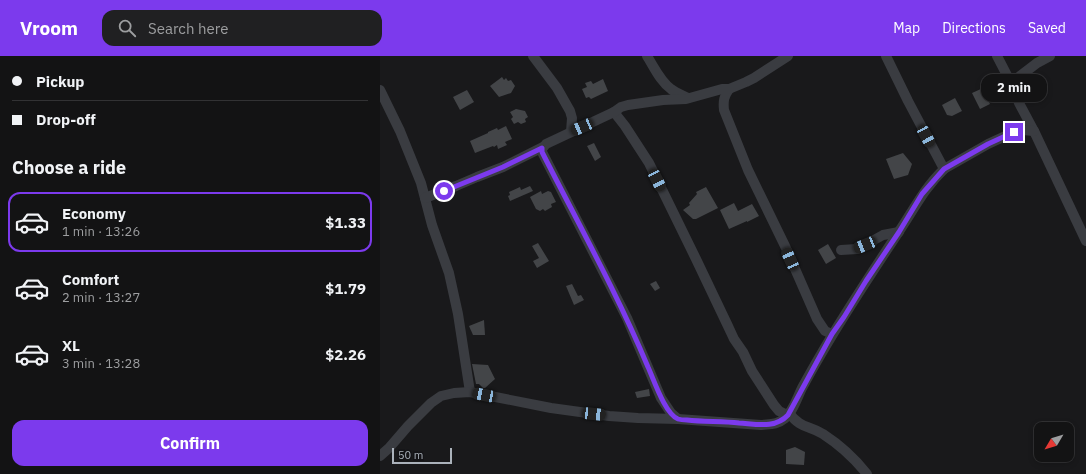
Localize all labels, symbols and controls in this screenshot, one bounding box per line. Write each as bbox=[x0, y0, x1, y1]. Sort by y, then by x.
search box bbox=[102, 10, 382, 46]
text: Vroom bbox=[20, 16, 78, 40]
icon: search bbox=[116, 17, 138, 39]
text: Search here bbox=[148, 19, 228, 38]
text: Map bbox=[893, 19, 920, 37]
text: Directions bbox=[942, 19, 1006, 37]
text: Saved bbox=[1028, 19, 1066, 37]
text: Pickup bbox=[36, 72, 84, 91]
callout: 2 min bbox=[981, 74, 1047, 102]
text: 2 min bbox=[997, 79, 1031, 96]
text: Drop-off bbox=[36, 110, 96, 129]
car bbox=[569, 117, 595, 137]
car bbox=[915, 123, 937, 149]
route end bbox=[1005, 123, 1023, 141]
text: Choose a ride bbox=[12, 156, 126, 179]
car bbox=[646, 167, 668, 193]
route start bbox=[435, 182, 453, 200]
icon: car bbox=[14, 204, 50, 240]
text: Economy bbox=[62, 204, 126, 223]
text: $1.33 bbox=[325, 213, 366, 232]
text: 1 min · 13:26 bbox=[62, 223, 140, 240]
car bbox=[852, 235, 878, 255]
car bbox=[780, 246, 800, 272]
icon: car bbox=[14, 270, 50, 306]
text: Comfort bbox=[62, 270, 119, 289]
text: $1.79 bbox=[325, 279, 366, 298]
text: 2 min · 13:27 bbox=[62, 289, 140, 306]
icon: car bbox=[14, 336, 50, 372]
text: XL bbox=[62, 336, 80, 355]
text: $2.26 bbox=[325, 345, 366, 364]
text: 3 min · 13:28 bbox=[62, 355, 140, 372]
car bbox=[471, 387, 497, 403]
car bbox=[581, 407, 607, 421]
button: Confirm bbox=[12, 420, 368, 466]
north arrow bbox=[1034, 422, 1074, 462]
map controls bbox=[1034, 422, 1074, 462]
scale bar bbox=[392, 446, 452, 465]
text: 50 m bbox=[398, 448, 423, 462]

